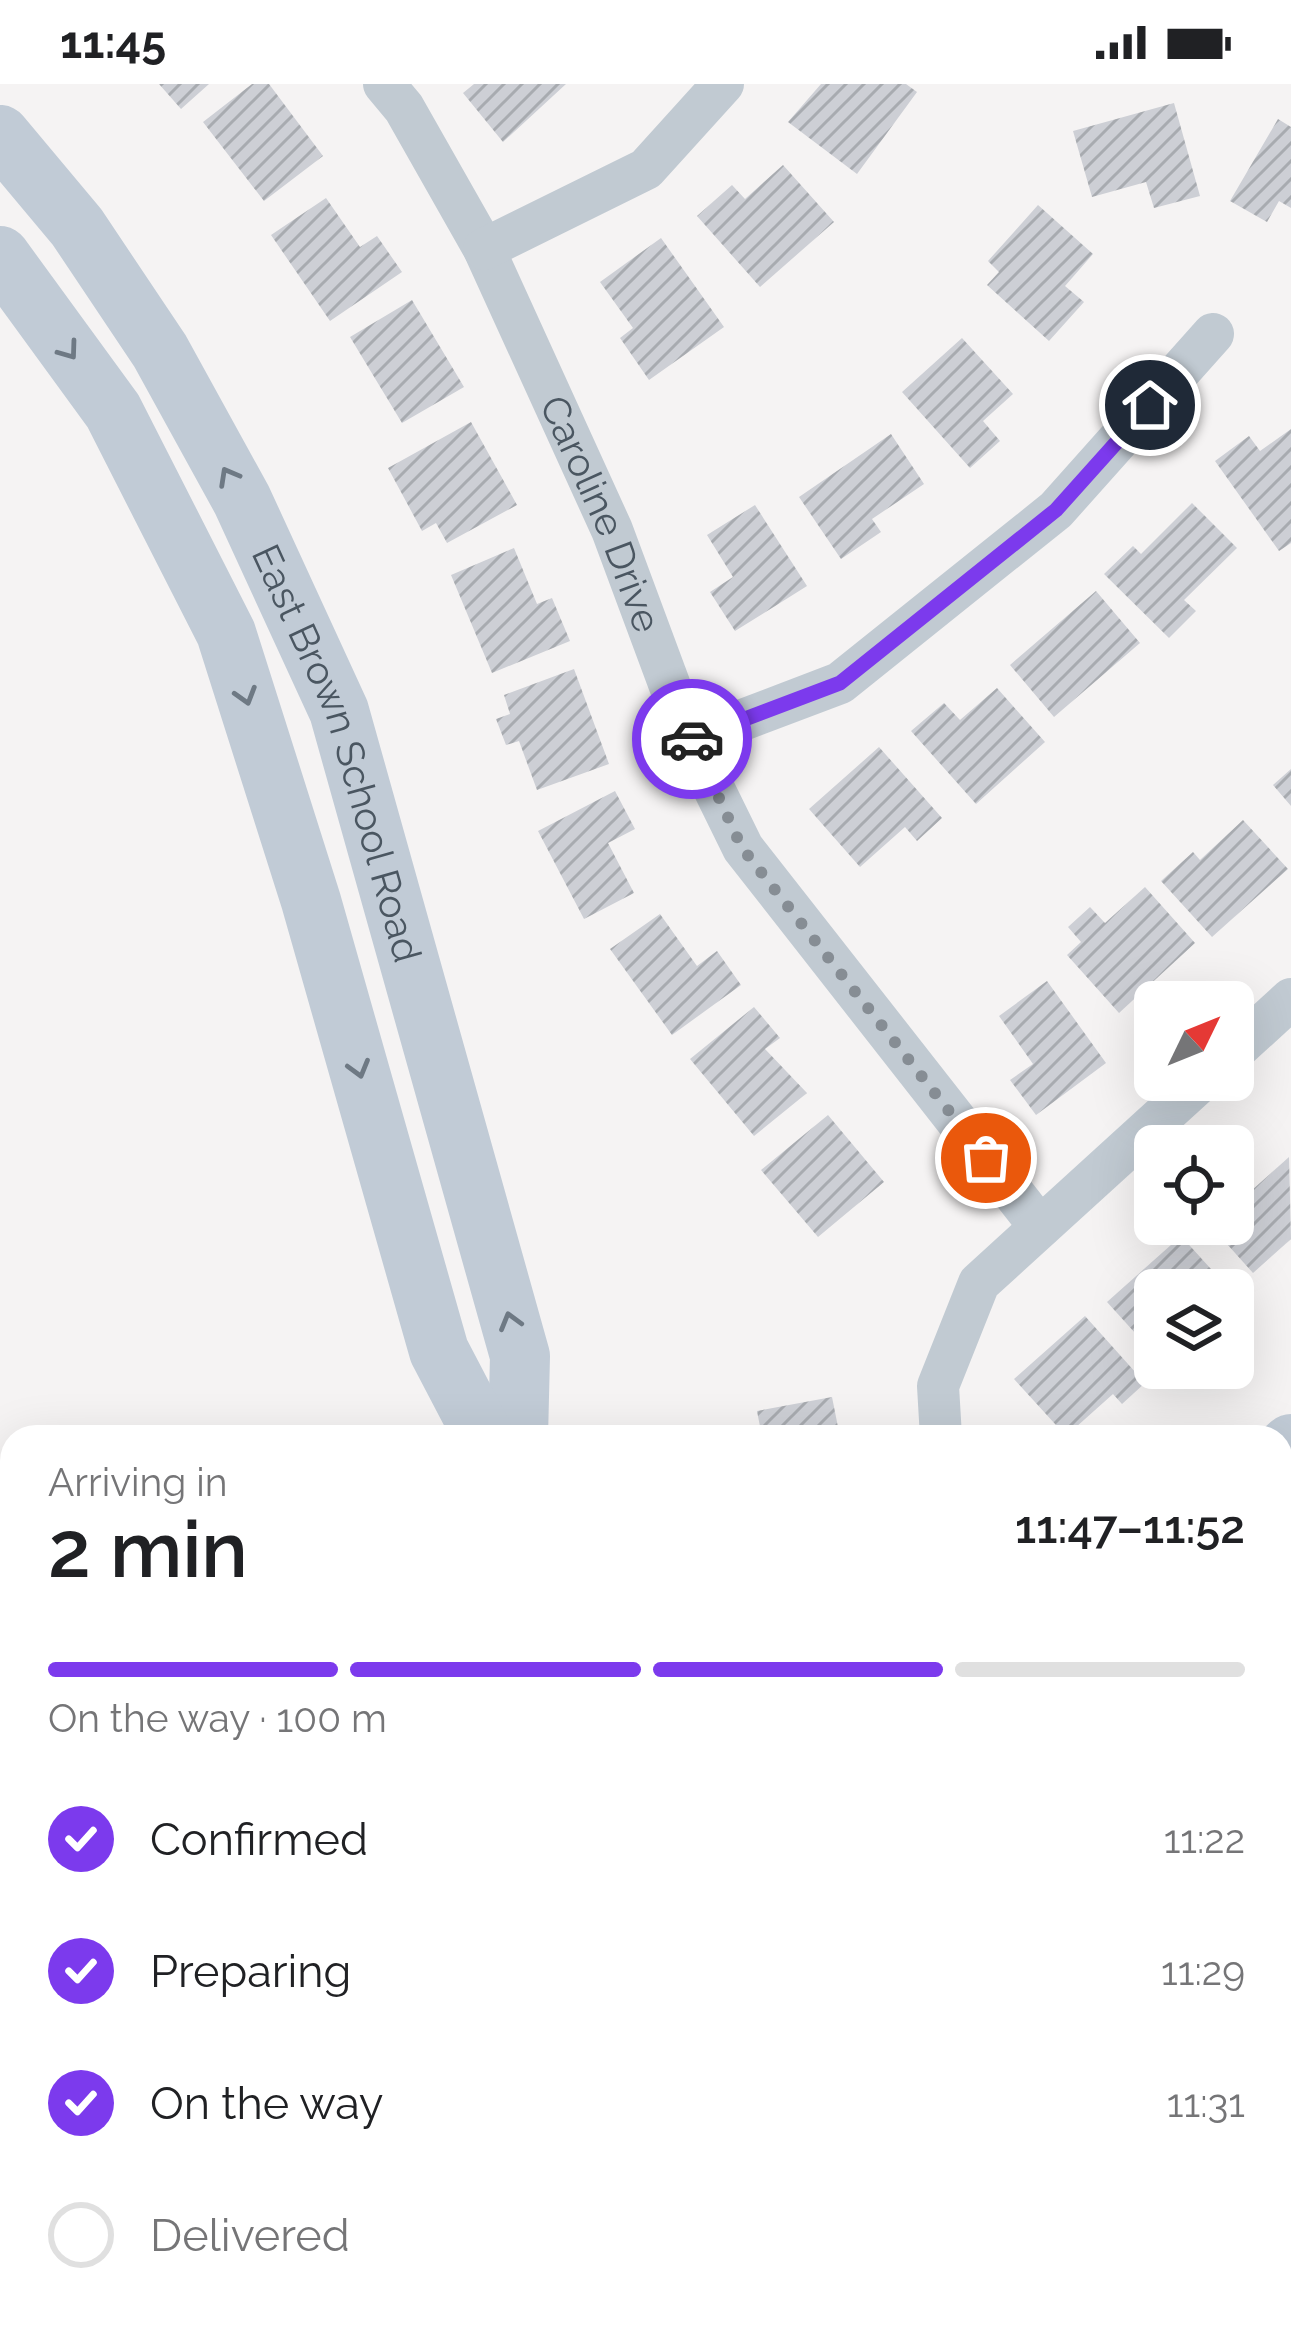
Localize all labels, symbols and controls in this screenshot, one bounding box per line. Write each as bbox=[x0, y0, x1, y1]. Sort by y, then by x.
text: 11:45 bbox=[60, 16, 166, 69]
one-way arrow bbox=[55, 337, 77, 359]
pin bbox=[1099, 354, 1201, 456]
icon: home bbox=[1117, 372, 1183, 438]
street label: Caroline Drive bbox=[531, 388, 671, 638]
one-way arrow bbox=[219, 467, 242, 488]
street label: East Brown School Road bbox=[243, 537, 431, 967]
courier bbox=[632, 679, 752, 799]
one-way arrow bbox=[232, 685, 257, 706]
icon: car bbox=[659, 706, 725, 772]
north arrow bbox=[1134, 981, 1254, 1101]
map controls bbox=[1134, 981, 1254, 1389]
one-way arrow bbox=[344, 1059, 369, 1079]
pin bbox=[935, 1107, 1037, 1209]
icon: bag bbox=[953, 1125, 1019, 1191]
button: locate bbox=[1134, 1125, 1254, 1245]
button: layers bbox=[1134, 1269, 1254, 1389]
one-way arrow bbox=[499, 1312, 524, 1333]
text: Arriving in bbox=[48, 1459, 228, 1505]
text: 11:47–11:52 bbox=[1015, 1501, 1245, 1554]
text: 2 min bbox=[48, 1504, 248, 1595]
text: On the way · 100 m bbox=[48, 1695, 387, 1741]
icon: check bbox=[48, 1806, 114, 1872]
text: Confirmed bbox=[150, 1813, 368, 1866]
text: 11:22 bbox=[1164, 1816, 1245, 1862]
icon: check bbox=[48, 1938, 114, 2004]
text: Preparing bbox=[150, 1945, 351, 1998]
text: 11:29 bbox=[1161, 1948, 1245, 1994]
icon: check bbox=[48, 2070, 114, 2136]
text: On the way bbox=[150, 2077, 384, 2130]
text: 11:31 bbox=[1167, 2080, 1245, 2126]
text: Delivered bbox=[150, 2209, 350, 2262]

